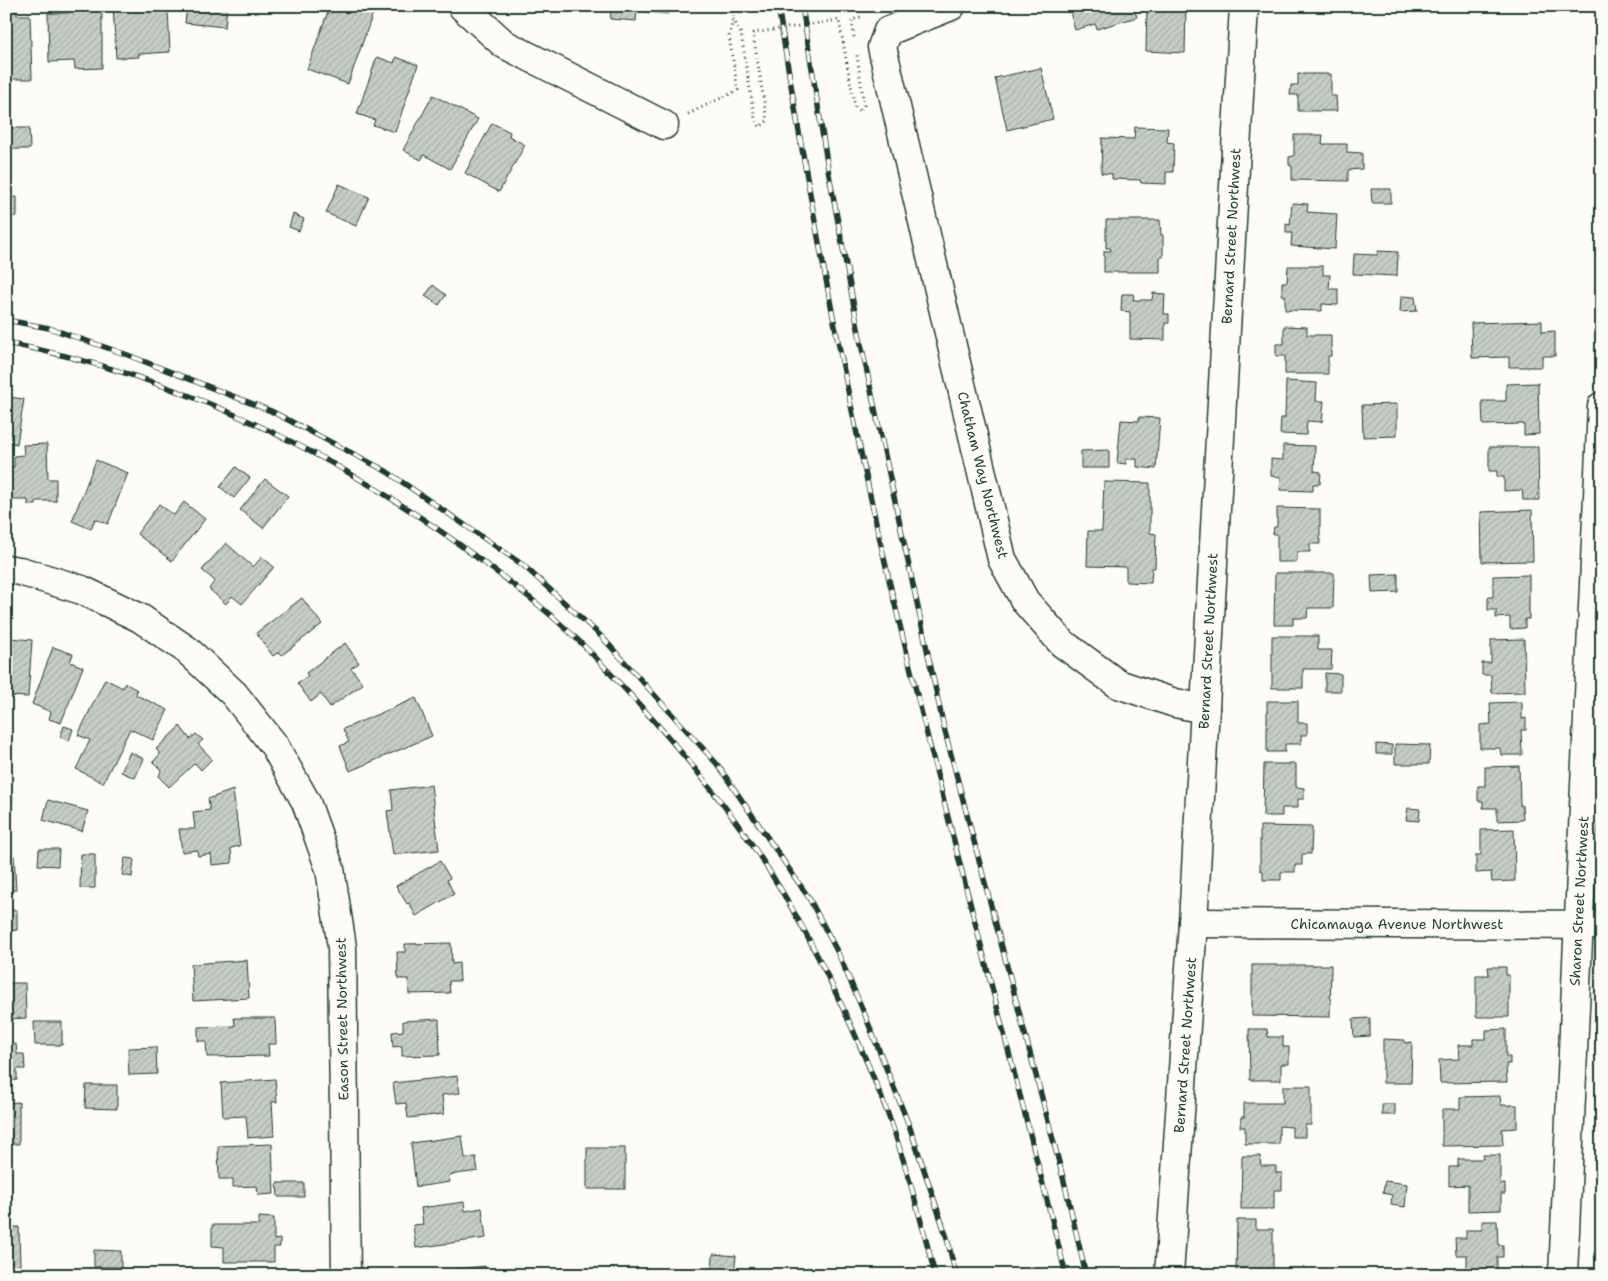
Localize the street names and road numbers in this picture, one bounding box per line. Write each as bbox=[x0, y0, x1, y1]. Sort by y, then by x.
street label: Bernard Street Northwest bbox=[1217, 147, 1245, 325]
street label: Chatham Way Northwest bbox=[954, 390, 1012, 560]
street label: Bernard Street Northwest bbox=[1194, 552, 1222, 730]
street label: Sharon Street Northwest bbox=[1566, 815, 1592, 987]
street label: Chicamauga Avenue Northwest bbox=[1291, 915, 1503, 933]
street label: Eason Street Northwest bbox=[332, 937, 352, 1101]
street label: Bernard Street Northwest bbox=[1170, 956, 1200, 1134]

